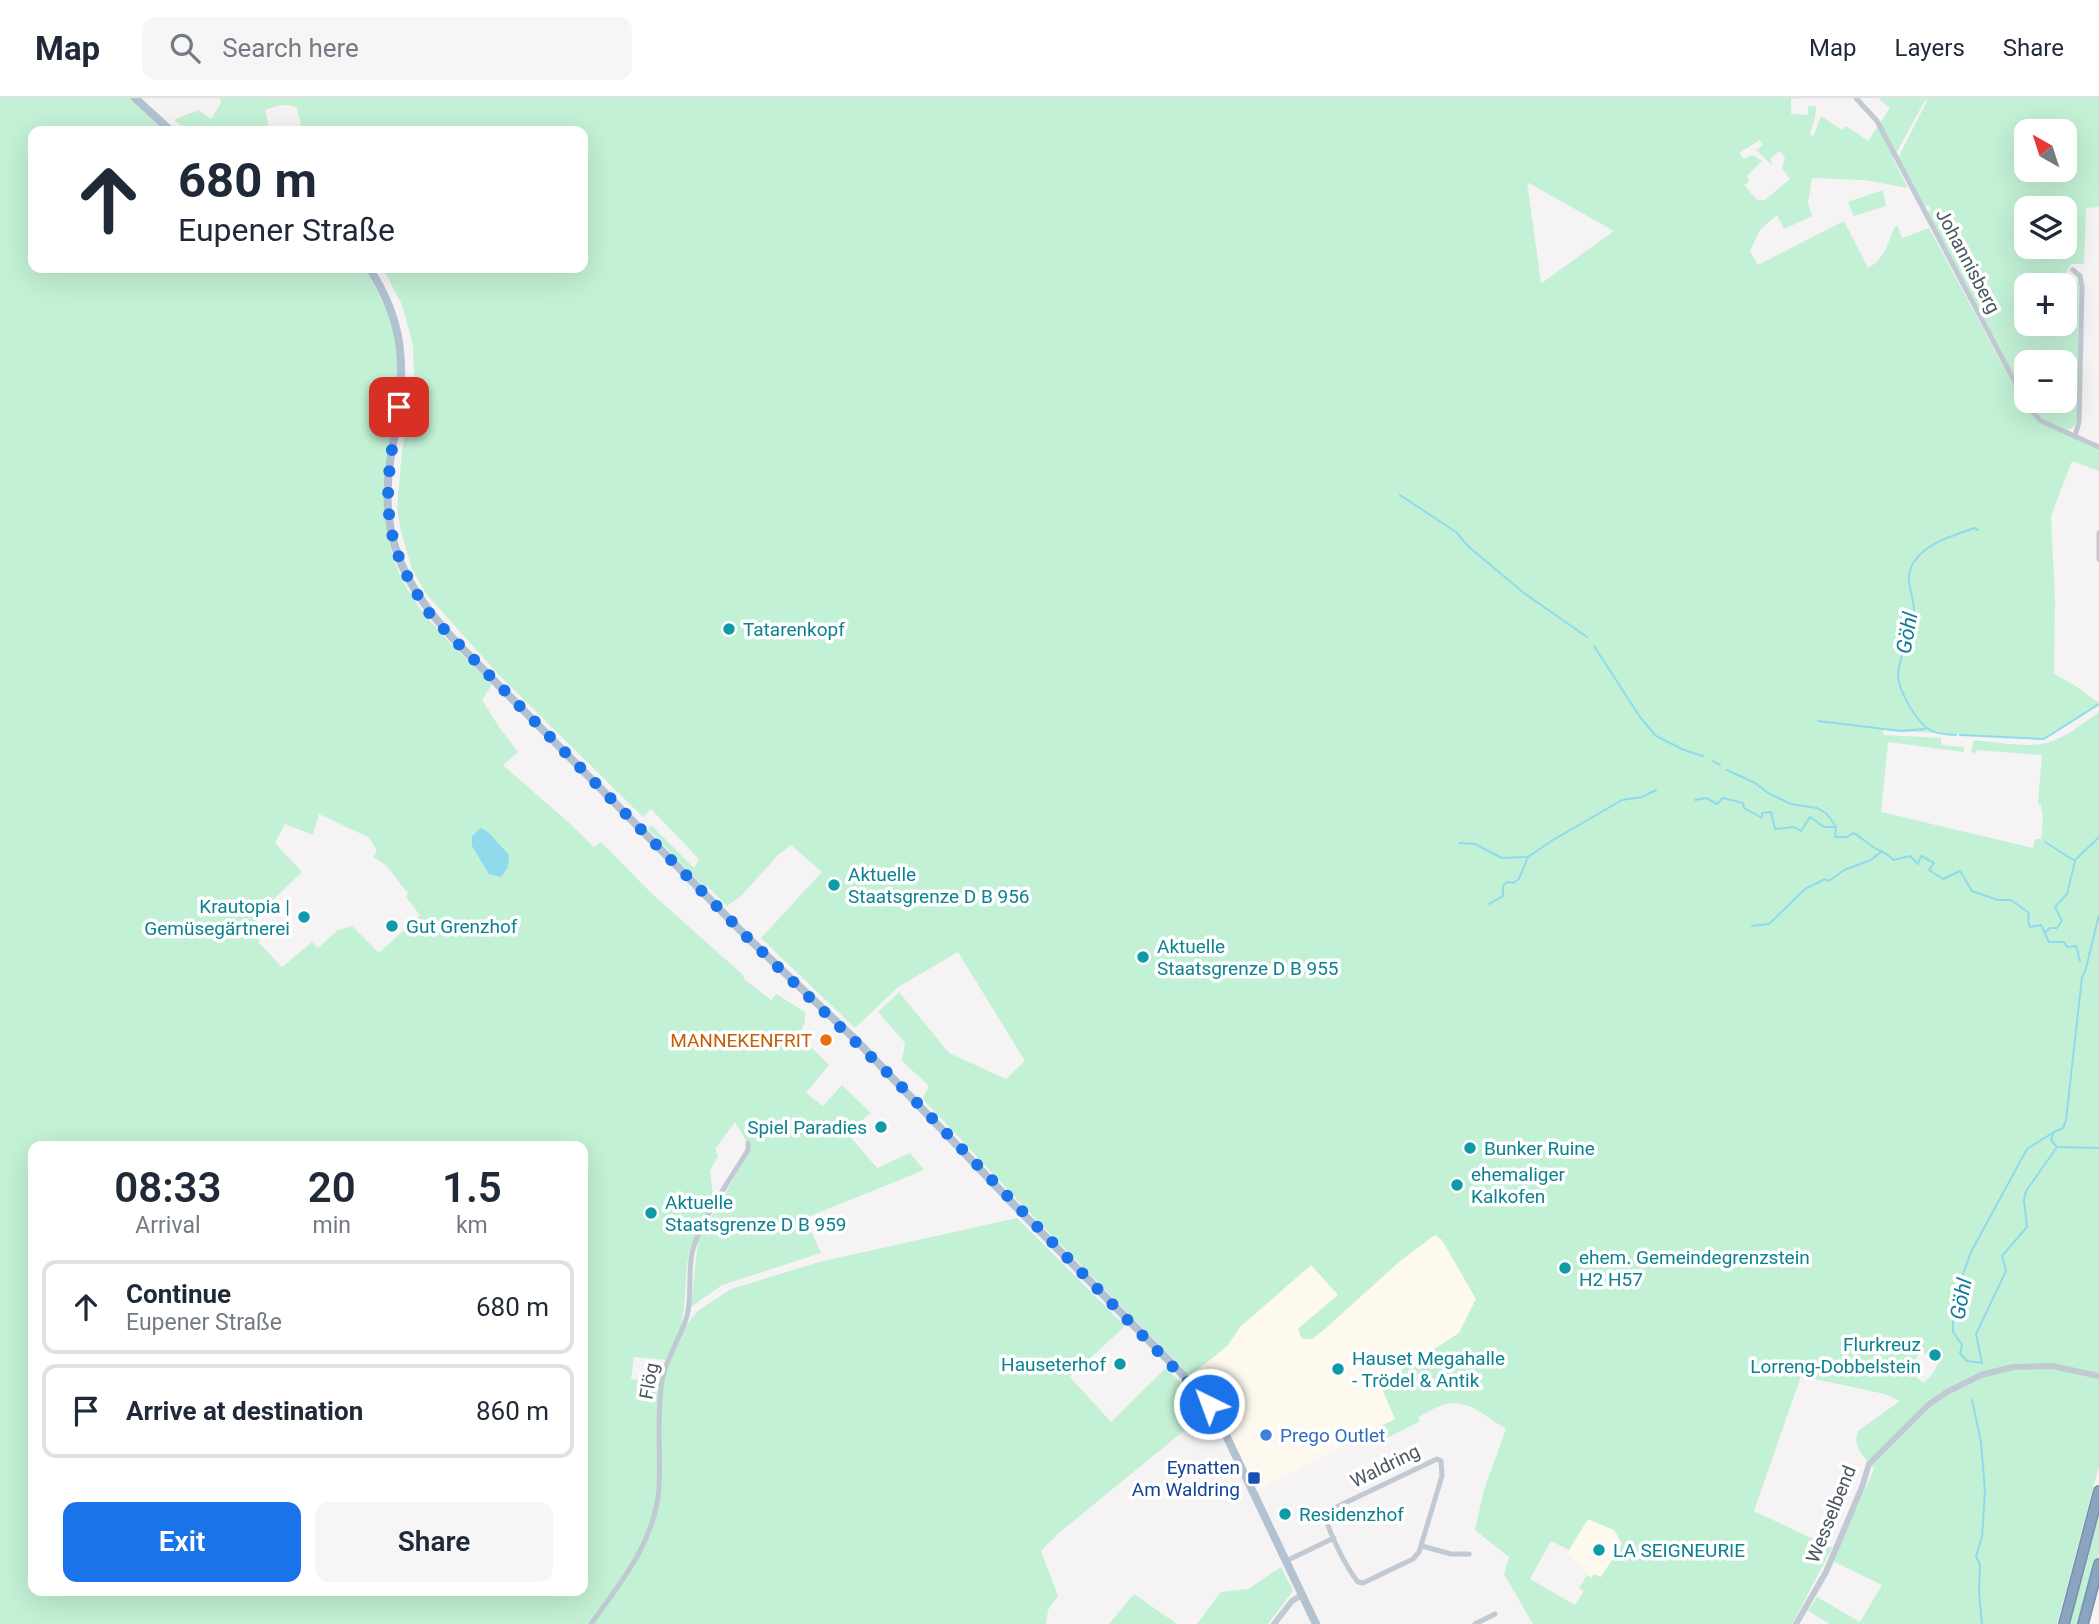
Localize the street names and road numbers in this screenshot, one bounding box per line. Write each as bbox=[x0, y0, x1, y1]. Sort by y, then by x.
street label: Johannisberg bbox=[1931, 205, 2005, 317]
street label: Flög bbox=[634, 1361, 664, 1401]
street label: Waldring bbox=[1346, 1439, 1424, 1493]
street label: Wesselbend bbox=[1801, 1462, 1861, 1566]

